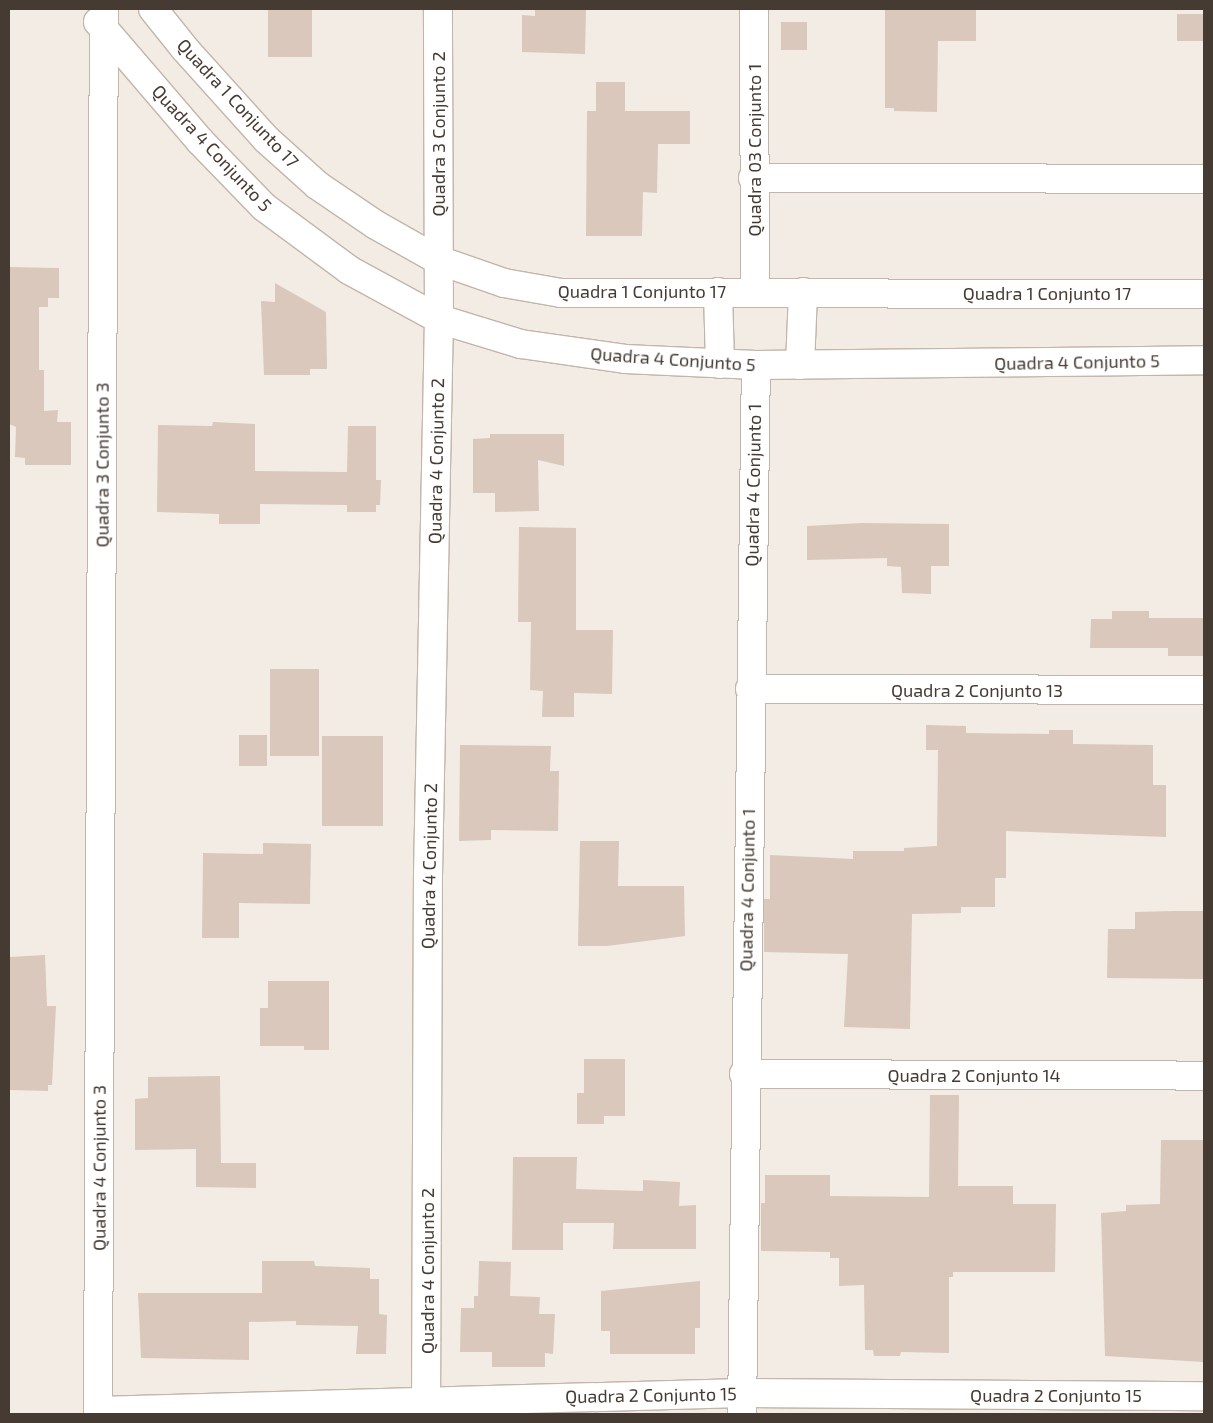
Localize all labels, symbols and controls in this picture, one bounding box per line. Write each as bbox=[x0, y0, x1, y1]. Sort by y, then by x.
street label: Quadra 1 Conjunto 17 bbox=[173, 34, 303, 172]
street label: Quadra 3 Conjunto 2 bbox=[427, 51, 449, 217]
street label: Quadra 03 Conjunto 1 bbox=[743, 64, 765, 236]
street label: Quadra 4 Conjunto 5 bbox=[148, 80, 276, 216]
street label: Quadra 1 Conjunto 17 bbox=[558, 280, 726, 302]
street label: Quadra 1 Conjunto 17 bbox=[963, 282, 1131, 304]
street label: Quadra 4 Conjunto 5 bbox=[590, 342, 756, 376]
street label: Quadra 4 Conjunto 5 bbox=[994, 350, 1160, 374]
street label: Quadra 4 Conjunto 2 bbox=[424, 378, 448, 544]
street label: Quadra 3 Conjunto 3 bbox=[91, 383, 113, 547]
street label: Quadra 4 Conjunto 1 bbox=[741, 403, 765, 567]
street label: Quadra 2 Conjunto 13 bbox=[891, 679, 1063, 701]
street label: Quadra 4 Conjunto 2 bbox=[417, 783, 441, 949]
street label: Quadra 4 Conjunto 1 bbox=[735, 808, 759, 972]
street label: Quadra 2 Conjunto 14 bbox=[887, 1064, 1061, 1086]
street label: Quadra 4 Conjunto 3 bbox=[88, 1085, 110, 1251]
street label: Quadra 4 Conjunto 2 bbox=[416, 1188, 438, 1354]
street label: Quadra 2 Conjunto 15 bbox=[565, 1383, 737, 1407]
street label: Quadra 2 Conjunto 15 bbox=[970, 1384, 1142, 1406]

